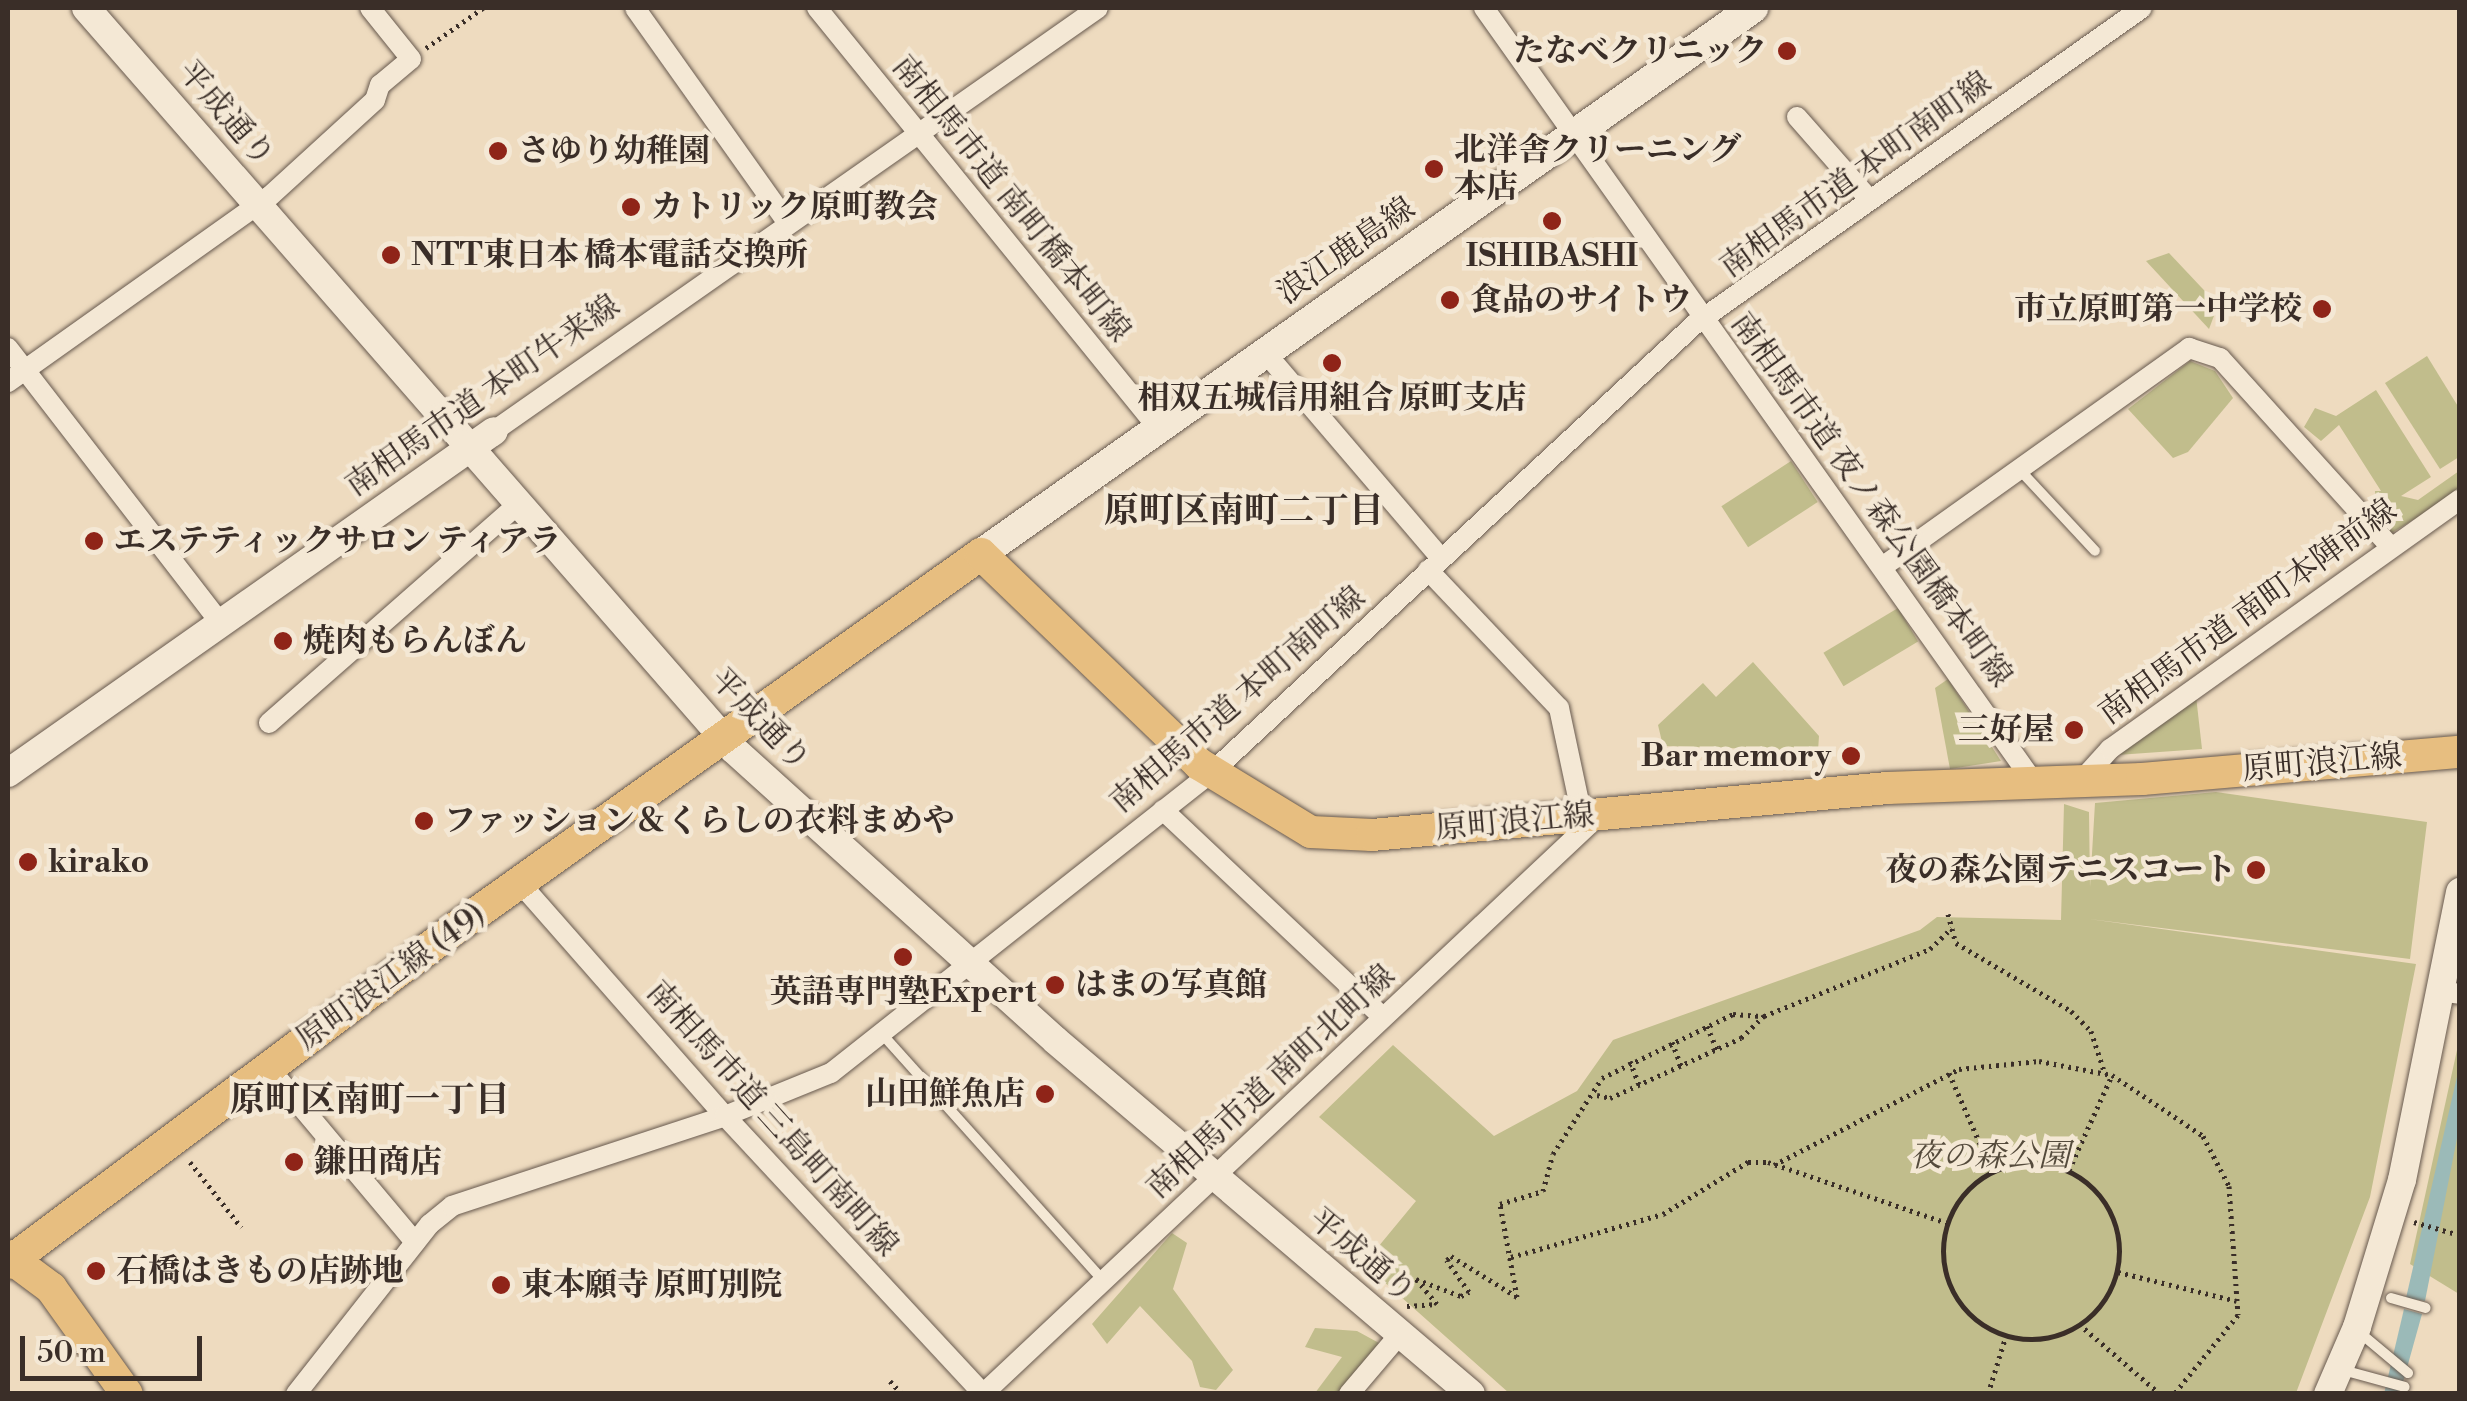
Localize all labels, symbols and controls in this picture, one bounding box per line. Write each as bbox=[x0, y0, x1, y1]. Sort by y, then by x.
place label: たなべクリニック bbox=[1511, 32, 1767, 70]
marker: たなべクリニック bbox=[1776, 40, 1798, 62]
street label: 南相馬市道 南町橋本町線 bbox=[883, 48, 1139, 350]
street label: 平成通り bbox=[170, 53, 282, 175]
street label: 南相馬市道 本町南町線 bbox=[1713, 63, 1999, 287]
place label: さゆり幼稚園 bbox=[518, 132, 710, 170]
place label: 北洋舎クリーニング 本店 bbox=[1454, 132, 1742, 207]
marker: さゆり幼稚園 bbox=[487, 140, 509, 162]
marker: 北洋舎クリーニング 本店 bbox=[1423, 158, 1445, 180]
place label: カトリック原町教会 bbox=[651, 188, 939, 226]
street label: 浪江鹿島線 bbox=[1269, 189, 1423, 313]
marker: カトリック原町教会 bbox=[620, 196, 642, 218]
marker: ISHIBASHI bbox=[1541, 210, 1563, 232]
place label: NTT東日本 橋本電話交換所 bbox=[411, 236, 808, 274]
place label: ISHIBASHI bbox=[1466, 237, 1638, 275]
marker: NTT東日本 橋本電話交換所 bbox=[380, 244, 402, 266]
place label: 食品のサイトウ bbox=[1470, 281, 1694, 319]
street label: 南相馬市道 本町牛来線 bbox=[338, 287, 628, 505]
marker: 食品のサイトウ bbox=[1439, 289, 1461, 311]
place label: 市立原町第一中学校 bbox=[2014, 290, 2302, 328]
marker: 市立原町第一中学校 bbox=[2311, 298, 2333, 320]
street label: 南相馬市道 夜ノ森公園橋本町線 bbox=[1722, 305, 2020, 695]
marker: 相双五城信用組合 原町支店 bbox=[1321, 352, 1343, 374]
place label: 相双五城信用組合 原町支店 bbox=[1137, 379, 1527, 417]
district label: 原町区南町二丁目 bbox=[1104, 491, 1384, 533]
street label: 南相馬市道 南町本陣前線 bbox=[2092, 491, 2404, 733]
place label: エステティックサロン ティアラ bbox=[114, 522, 567, 560]
marker: エステティックサロン ティアラ bbox=[83, 530, 105, 552]
street label: 南相馬市道 本町南町線 bbox=[1102, 578, 1374, 822]
place label: 焼肉もらんぼん bbox=[303, 622, 527, 660]
marker: 焼肉もらんぼん bbox=[272, 630, 294, 652]
street label: 平成通り bbox=[702, 661, 818, 779]
place label: 三好屋 bbox=[1958, 711, 2054, 749]
marker: 三好屋 bbox=[2063, 719, 2085, 741]
place label: Bar memory bbox=[1641, 737, 1831, 775]
street label: 原町浪江線 bbox=[2241, 737, 2403, 789]
marker: Bar memory bbox=[1840, 745, 1862, 767]
street label: 原町浪江線 bbox=[1434, 796, 1596, 848]
place label: ファッション＆くらしの衣料まめや bbox=[444, 802, 956, 840]
marker: ファッション＆くらしの衣料まめや bbox=[413, 810, 435, 832]
place label: kirako bbox=[48, 843, 149, 881]
marker: kirako bbox=[17, 851, 39, 873]
place label: 夜の森公園テニスコート bbox=[1884, 851, 2236, 889]
marker: 夜の森公園テニスコート bbox=[2245, 859, 2267, 881]
street label: 原町浪江線 (49) bbox=[289, 895, 493, 1059]
marker: 英語専門塾Expert bbox=[892, 946, 914, 968]
street label: 南相馬市道 南町北町線 bbox=[1138, 957, 1404, 1207]
place label: はまの写真館 bbox=[1075, 966, 1267, 1004]
street label: 南相馬市道 三島町南町線 bbox=[638, 973, 906, 1265]
place label: 英語専門塾Expert bbox=[770, 973, 1036, 1011]
marker: はまの写真館 bbox=[1044, 974, 1066, 996]
place label: 山田鮮魚店 bbox=[865, 1075, 1025, 1113]
district label: 原町区南町一丁目 bbox=[230, 1080, 510, 1122]
marker: 山田鮮魚店 bbox=[1034, 1083, 1056, 1105]
park label: 夜の森公園 bbox=[1910, 1137, 2070, 1175]
place label: 鎌田商店 bbox=[314, 1143, 442, 1181]
marker: 鎌田商店 bbox=[283, 1151, 305, 1173]
street label: 平成通り bbox=[1301, 1200, 1423, 1312]
place label: 石橋はきもの店跡地 bbox=[116, 1252, 404, 1290]
marker: 石橋はきもの店跡地 bbox=[85, 1260, 107, 1282]
place label: 東本願寺 原町別院 bbox=[521, 1266, 782, 1304]
marker: 東本願寺 原町別院 bbox=[490, 1274, 512, 1296]
scale bar bbox=[25, 1316, 208, 1378]
text: 50 m bbox=[37, 1334, 106, 1372]

